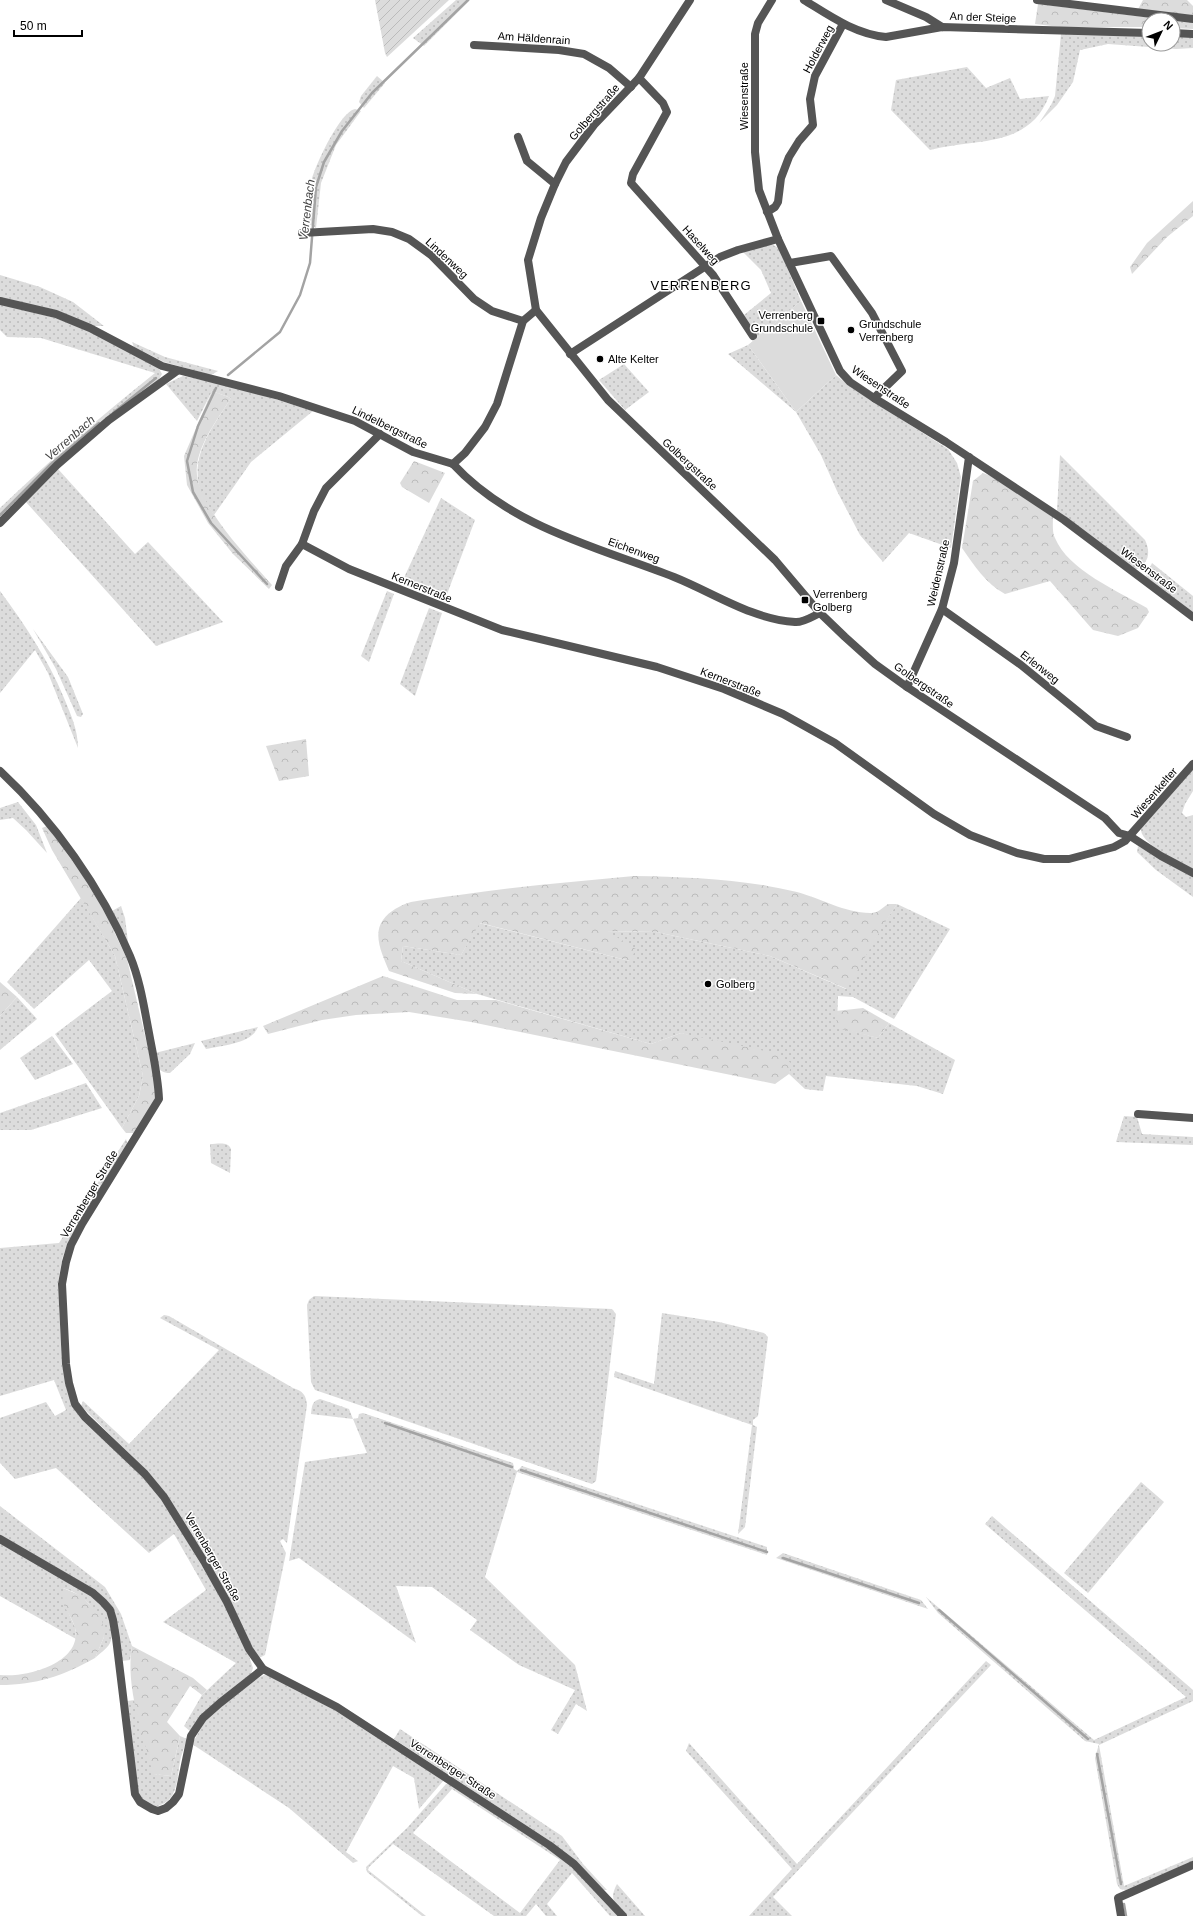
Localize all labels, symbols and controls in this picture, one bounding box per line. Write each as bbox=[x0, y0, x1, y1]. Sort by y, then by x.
street label: An der Steige bbox=[949, 10, 1017, 24]
scale bar bbox=[14, 12, 82, 38]
north arrow bbox=[1141, 12, 1181, 52]
text: N bbox=[1161, 18, 1175, 32]
text: 50 m bbox=[20, 19, 47, 33]
street label: Holderweg bbox=[800, 23, 836, 75]
street label: Am Häldenrain bbox=[497, 29, 571, 47]
street label: Wiesenstraße bbox=[738, 62, 750, 130]
street label: Golbergstraße bbox=[566, 82, 622, 142]
water label: Verrenbach bbox=[296, 178, 318, 241]
street label: Haselweg bbox=[680, 223, 722, 267]
street label: Lindenweg bbox=[423, 235, 471, 281]
district label: VERRENBERG bbox=[650, 278, 752, 293]
place label: Verrenberg Grundschule bbox=[751, 309, 813, 334]
marker: Verrenberg Grundschule bbox=[816, 316, 826, 326]
place label: Grundschule Verrenberg bbox=[859, 318, 921, 343]
marker: Grundschule Verrenberg bbox=[846, 325, 856, 335]
place label: Alte Kelter bbox=[608, 353, 659, 365]
marker: Alte Kelter bbox=[595, 354, 605, 364]
street label: Wiesenstraße bbox=[850, 363, 912, 411]
street label: Lindelbergstraße bbox=[350, 404, 430, 450]
water label: Verrenbach bbox=[42, 412, 98, 463]
street label: Golbergstraße bbox=[660, 436, 720, 492]
street label: Eichenweg bbox=[607, 535, 661, 565]
street label: Weidenstraße bbox=[924, 538, 952, 608]
street label: Wiesenstraße bbox=[1118, 545, 1180, 595]
street label: Kernerstraße bbox=[390, 569, 454, 605]
place label: Verrenberg Golberg bbox=[813, 588, 867, 613]
marker: Verrenberg Golberg bbox=[800, 595, 810, 605]
street label: Erlenweg bbox=[1018, 648, 1062, 686]
street label: Golbergstraße bbox=[892, 660, 956, 710]
street label: Kernerstraße bbox=[699, 665, 763, 699]
street label: Wiesenkelter bbox=[1129, 765, 1180, 821]
place label: Golberg bbox=[716, 978, 755, 990]
marker: Golberg bbox=[703, 979, 713, 989]
street label: Verrenberger Straße bbox=[58, 1148, 120, 1240]
street label: Verrenberger Straße bbox=[183, 1511, 243, 1603]
street label: Verrenberger Straße bbox=[408, 1737, 498, 1801]

